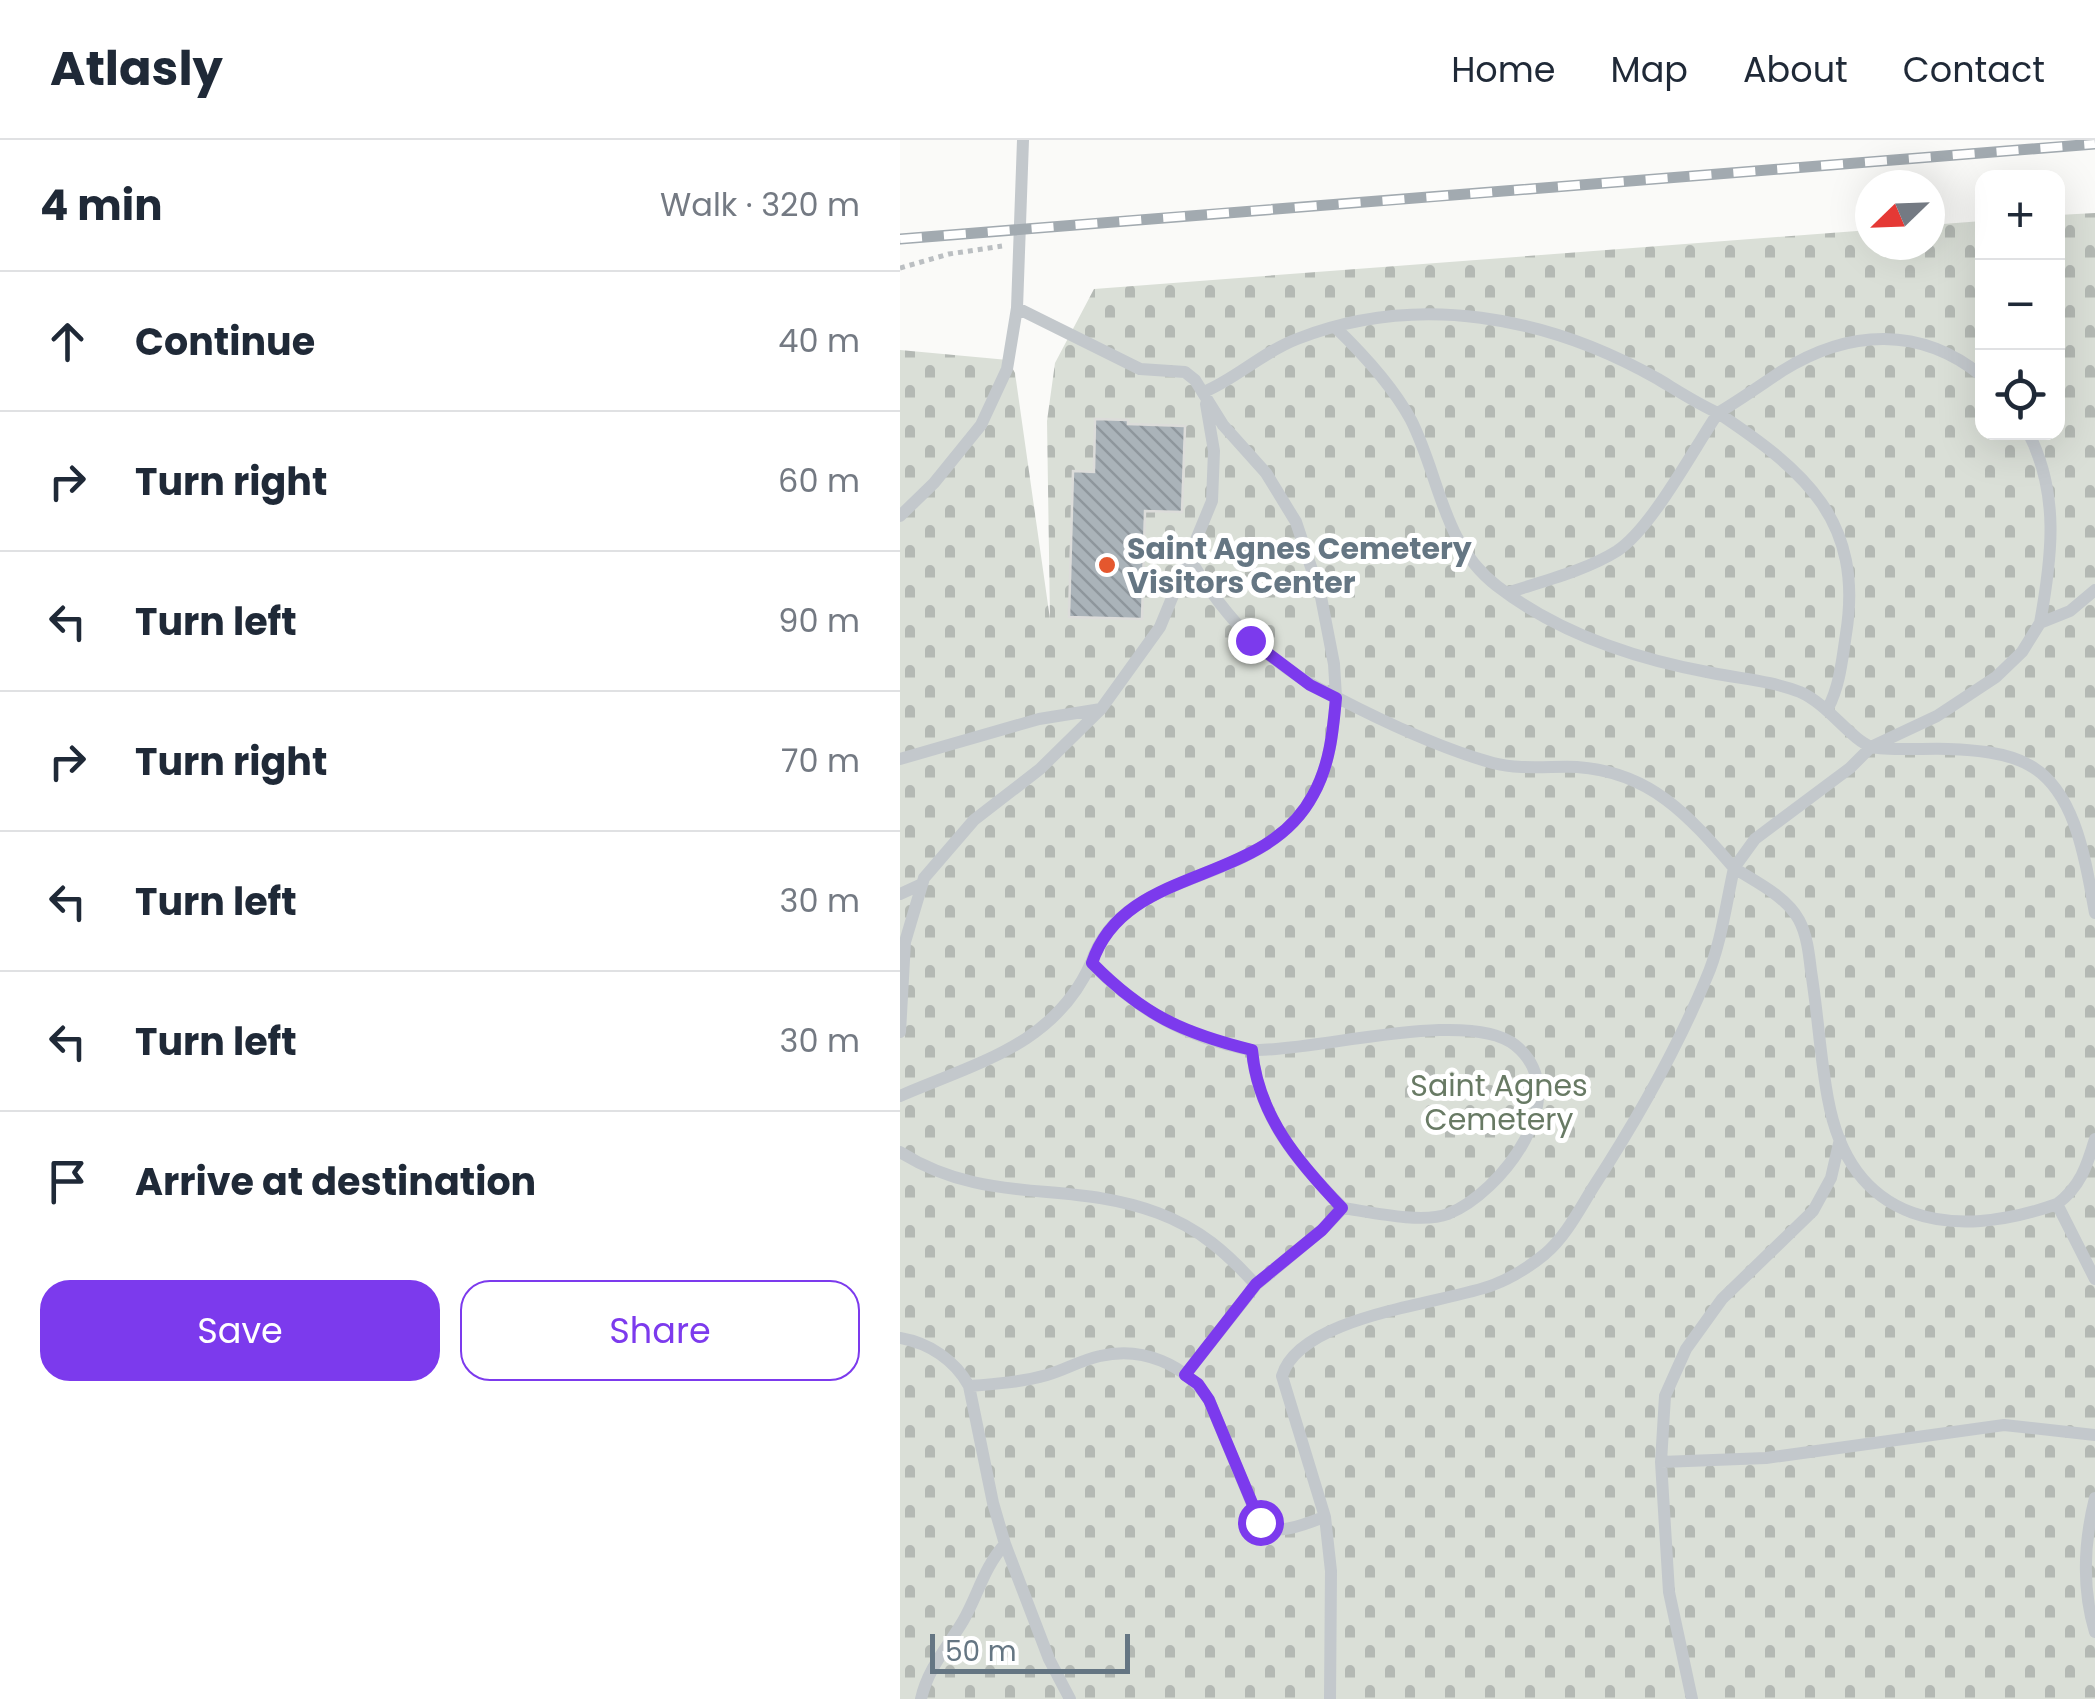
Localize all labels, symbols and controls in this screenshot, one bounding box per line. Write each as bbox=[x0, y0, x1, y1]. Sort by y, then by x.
text: Atlasly bbox=[50, 35, 223, 102]
text: Home bbox=[1451, 45, 1556, 94]
text: Map bbox=[1611, 45, 1688, 94]
text: About bbox=[1743, 45, 1848, 94]
text: Contact bbox=[1903, 45, 2045, 94]
north arrow bbox=[1855, 170, 1945, 260]
map controls bbox=[1975, 170, 2065, 440]
button: + bbox=[1975, 170, 2065, 260]
text: 4 min bbox=[40, 176, 163, 235]
text: Walk · 320 m bbox=[660, 182, 860, 227]
button: − bbox=[1975, 260, 2065, 350]
icon: ahead bbox=[40, 314, 95, 369]
text: Continue bbox=[135, 315, 315, 368]
text: 40 m bbox=[778, 318, 860, 363]
button: locate bbox=[1975, 350, 2065, 440]
icon: right bbox=[40, 454, 95, 509]
text: Turn right bbox=[135, 455, 327, 508]
text: 60 m bbox=[778, 458, 860, 503]
place label: Saint Agnes Cemetery Visitors Center bbox=[1127, 527, 1472, 604]
marker: Saint Agnes Cemetery Visitors Center bbox=[1096, 554, 1118, 576]
icon: left bbox=[40, 594, 95, 649]
text: Turn left bbox=[135, 595, 297, 648]
text: 90 m bbox=[778, 598, 860, 643]
route end bbox=[1228, 618, 1274, 664]
icon: right bbox=[40, 734, 95, 789]
text: Turn right bbox=[135, 735, 327, 788]
text: 70 m bbox=[781, 738, 860, 783]
icon: left bbox=[40, 874, 95, 929]
text: Turn left bbox=[135, 875, 297, 928]
text: 30 m bbox=[780, 878, 860, 923]
icon: left bbox=[40, 1014, 95, 1069]
text: Turn left bbox=[135, 1015, 297, 1068]
text: 30 m bbox=[780, 1018, 860, 1063]
park label: Saint Agnes Cemetery bbox=[1410, 1064, 1588, 1141]
icon: arrive bbox=[40, 1154, 95, 1209]
text: Arrive at destination bbox=[135, 1155, 536, 1208]
button: Save bbox=[40, 1280, 440, 1381]
button: Share bbox=[460, 1280, 860, 1381]
route start bbox=[1238, 1500, 1284, 1546]
scale bar bbox=[930, 1629, 1130, 1674]
text: 50 m bbox=[945, 1632, 1016, 1671]

